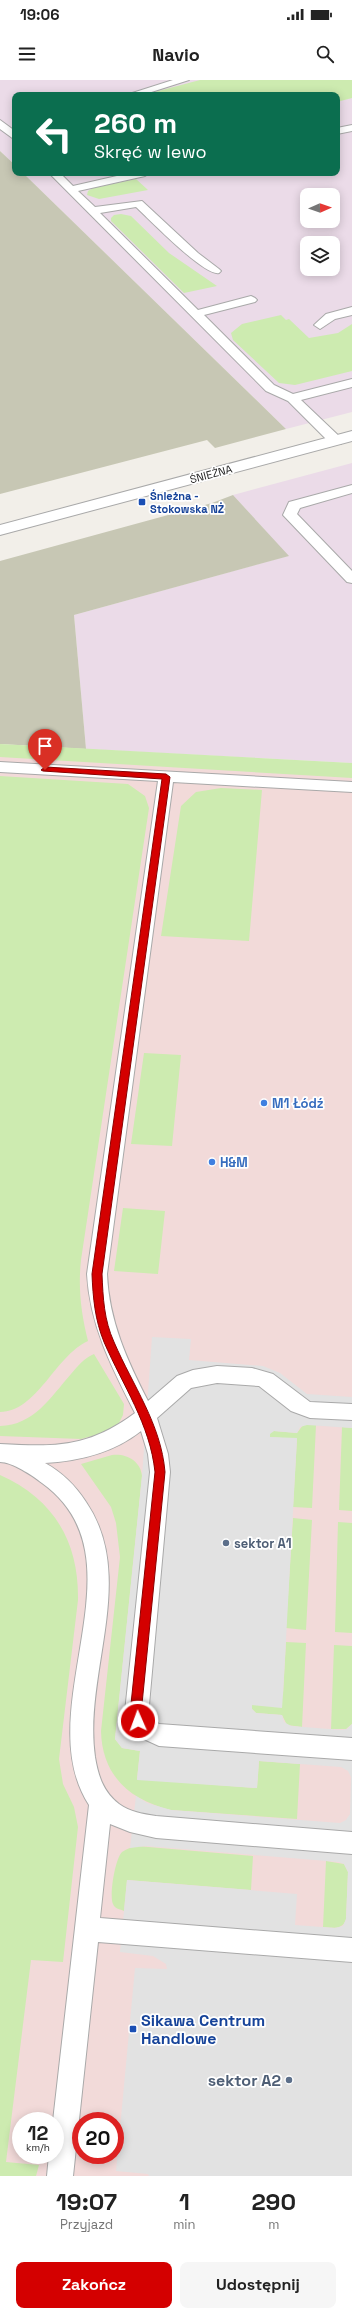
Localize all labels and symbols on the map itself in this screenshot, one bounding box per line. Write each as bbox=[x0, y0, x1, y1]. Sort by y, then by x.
north arrow bbox=[300, 188, 340, 228]
street label: ŚNIEŻNA bbox=[188, 461, 234, 486]
place label: Śnieżna - Stokowska NŻ bbox=[150, 489, 224, 516]
marker: Śnieżna - Stokowska NŻ bbox=[137, 497, 147, 507]
pin bbox=[28, 729, 62, 770]
place label: M1 Łódź bbox=[272, 1095, 324, 1112]
marker: M1 Łódź bbox=[259, 1098, 269, 1108]
place label: H&M bbox=[220, 1154, 248, 1171]
marker: H&M bbox=[207, 1157, 217, 1167]
place label: sektor A1 bbox=[234, 1535, 292, 1552]
marker: sektor A1 bbox=[221, 1538, 231, 1548]
position arrow bbox=[117, 1700, 159, 1742]
place label: Sikawa Centrum Handlowe bbox=[141, 2010, 265, 2049]
marker: Sikawa Centrum Handlowe bbox=[128, 2024, 138, 2034]
place label: sektor A2 bbox=[208, 2070, 281, 2091]
marker: sektor A2 bbox=[284, 2075, 294, 2085]
speed limit sign: 20 bbox=[72, 2112, 124, 2164]

